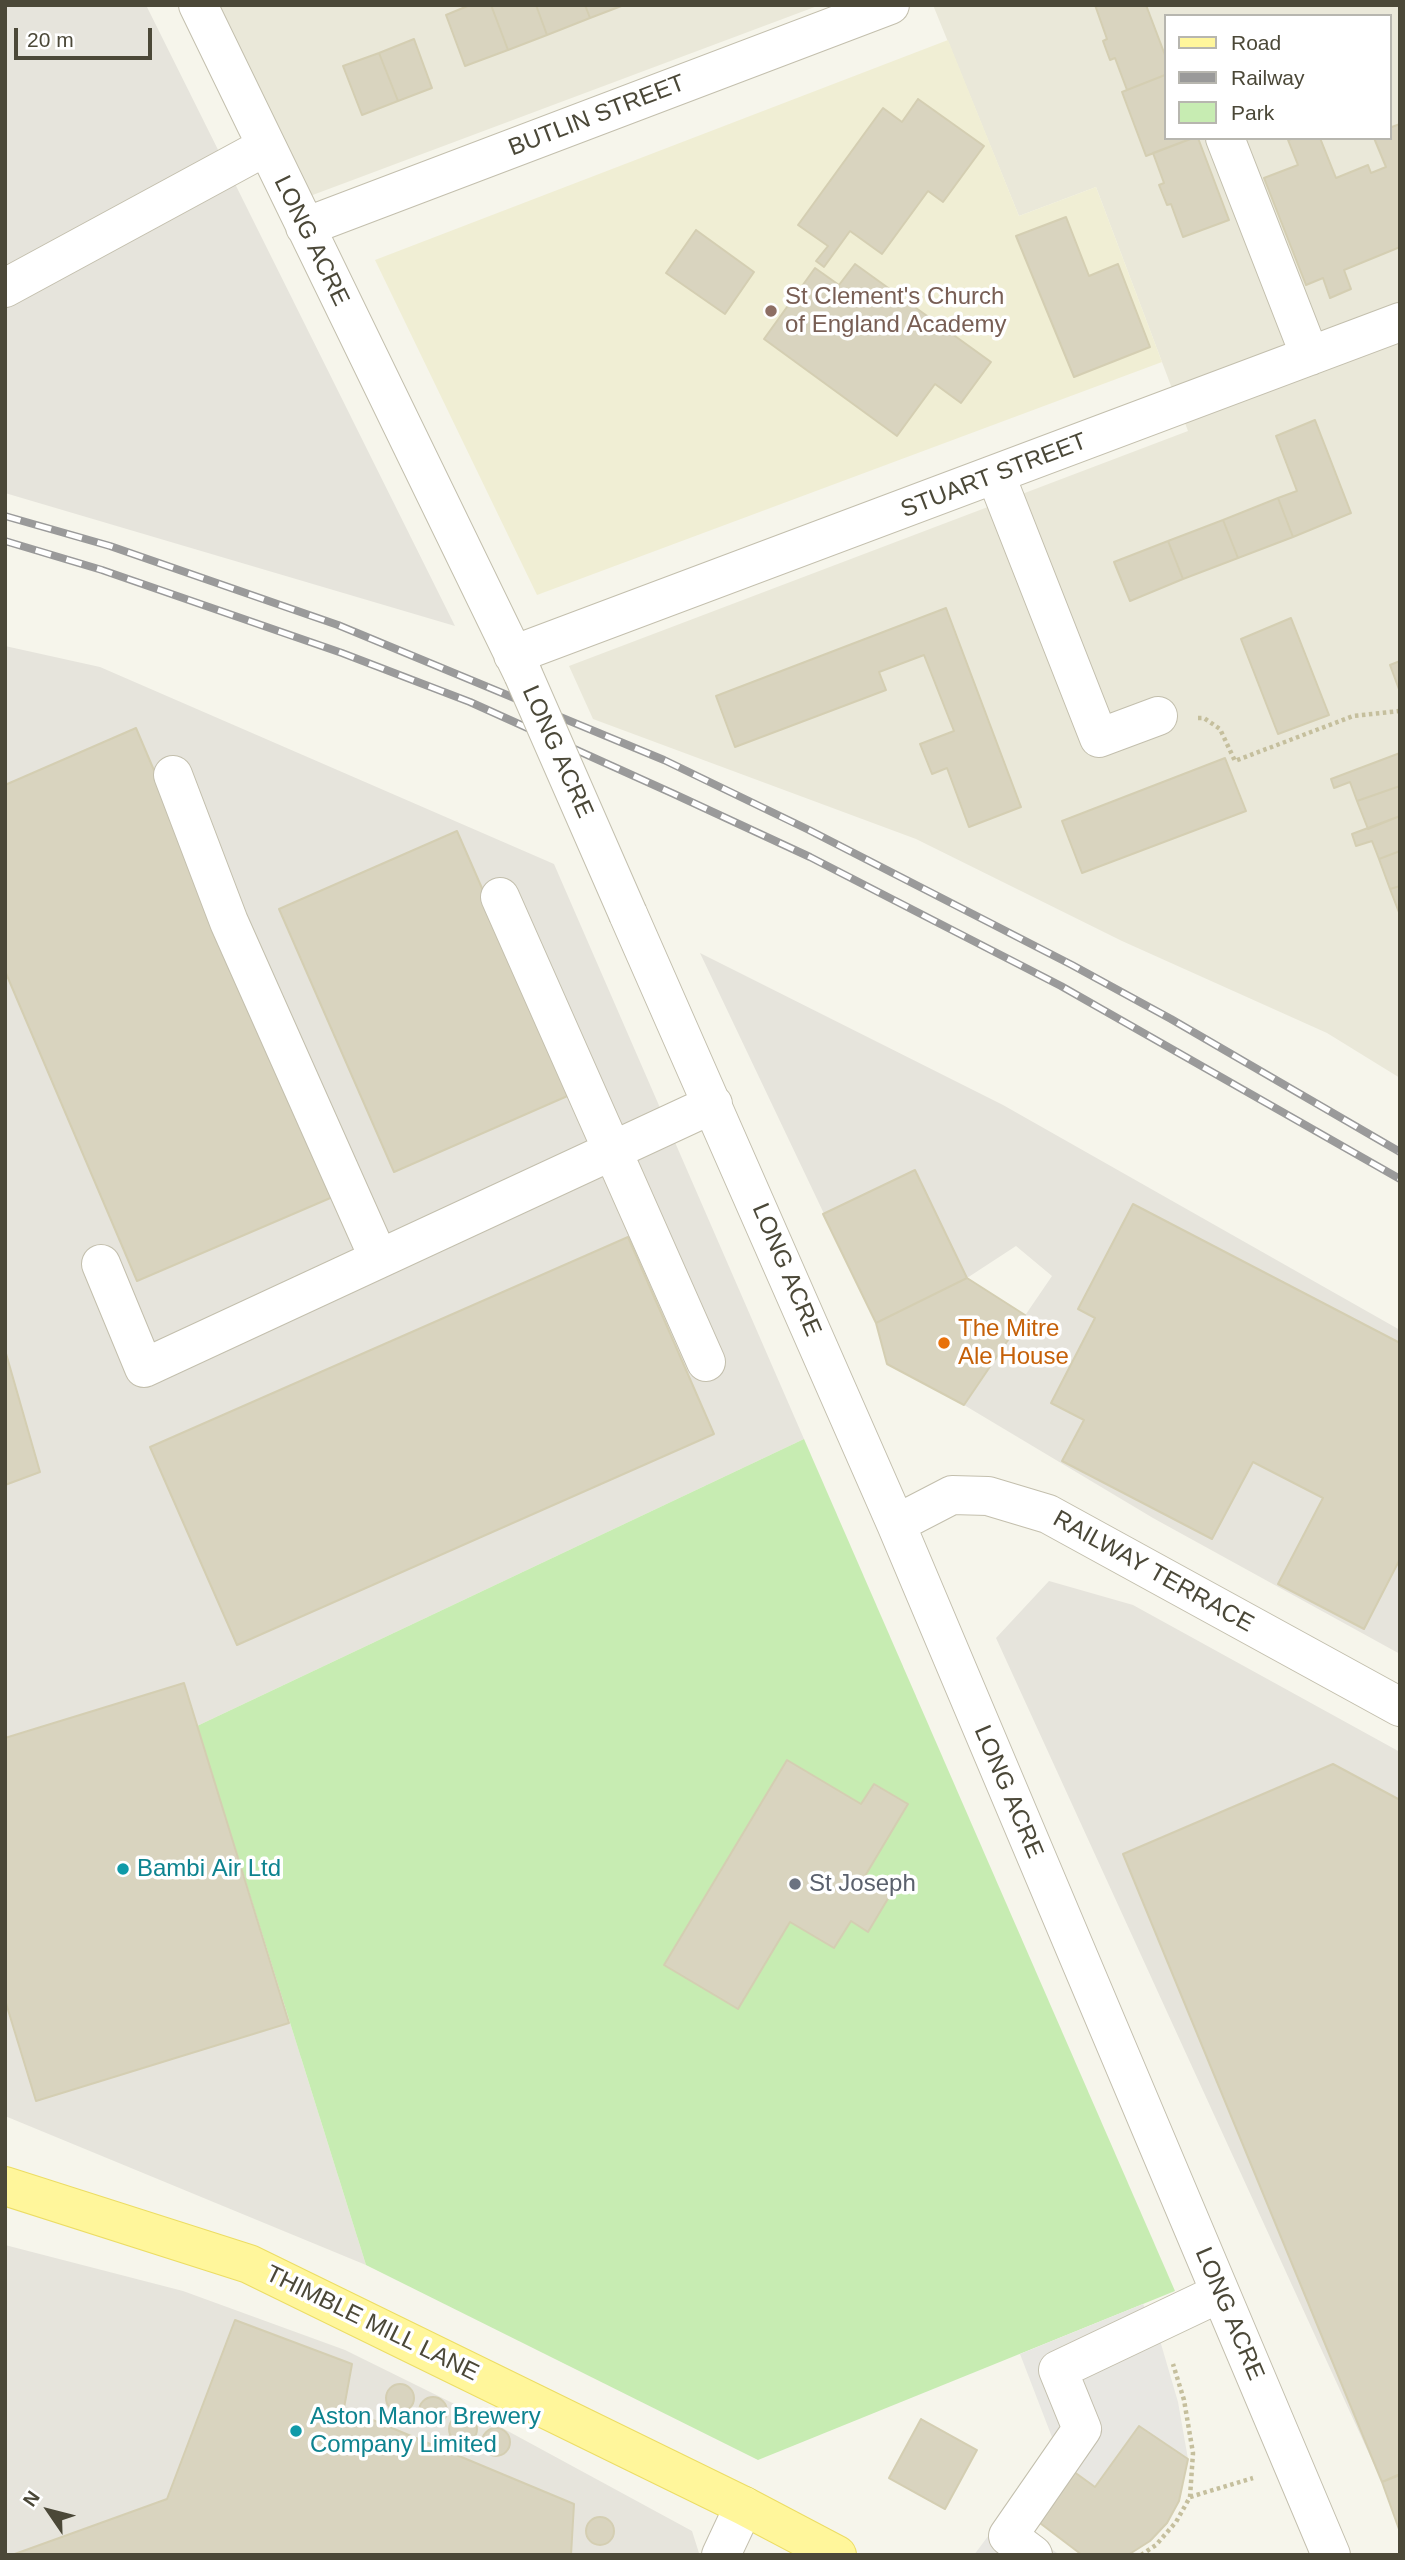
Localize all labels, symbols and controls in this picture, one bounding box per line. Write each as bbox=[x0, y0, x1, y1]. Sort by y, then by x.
scale bar bbox=[18, 14, 156, 58]
legend bbox=[1164, 14, 1391, 140]
text: 20 m bbox=[27, 28, 74, 51]
text: Road bbox=[1231, 31, 1281, 54]
text: Railway bbox=[1231, 66, 1305, 89]
street label: BUTLIN STREET bbox=[505, 69, 689, 163]
text: Park bbox=[1231, 101, 1274, 124]
street label: LONG ACRE bbox=[267, 171, 355, 311]
place label: St Clement's Church of England Academy bbox=[785, 283, 1006, 339]
marker: St Clement's Church of England Academy bbox=[763, 303, 779, 319]
street label: STUART STREET bbox=[897, 427, 1091, 525]
street label: LONG ACRE bbox=[515, 682, 599, 822]
street label: LONG ACRE bbox=[745, 1199, 827, 1341]
place label: The Mitre Ale House bbox=[958, 1315, 1069, 1371]
marker: The Mitre Ale House bbox=[936, 1335, 952, 1351]
street label: RAILWAY TERRACE bbox=[1048, 1505, 1258, 1639]
street label: LONG ACRE bbox=[967, 1721, 1049, 1863]
place label: Bambi Air Ltd bbox=[137, 1855, 281, 1883]
marker: Bambi Air Ltd bbox=[115, 1861, 131, 1877]
place label: St Joseph bbox=[809, 1870, 916, 1898]
marker: St Joseph bbox=[787, 1876, 803, 1892]
street label: LONG ACRE bbox=[1188, 2243, 1270, 2385]
street label: THIMBLE MILL LANE bbox=[261, 2260, 483, 2388]
place label: Aston Manor Brewery Company Limited bbox=[310, 2403, 541, 2459]
marker: Aston Manor Brewery Company Limited bbox=[288, 2423, 304, 2439]
north arrow bbox=[14, 2476, 84, 2546]
text: N bbox=[19, 2487, 44, 2510]

